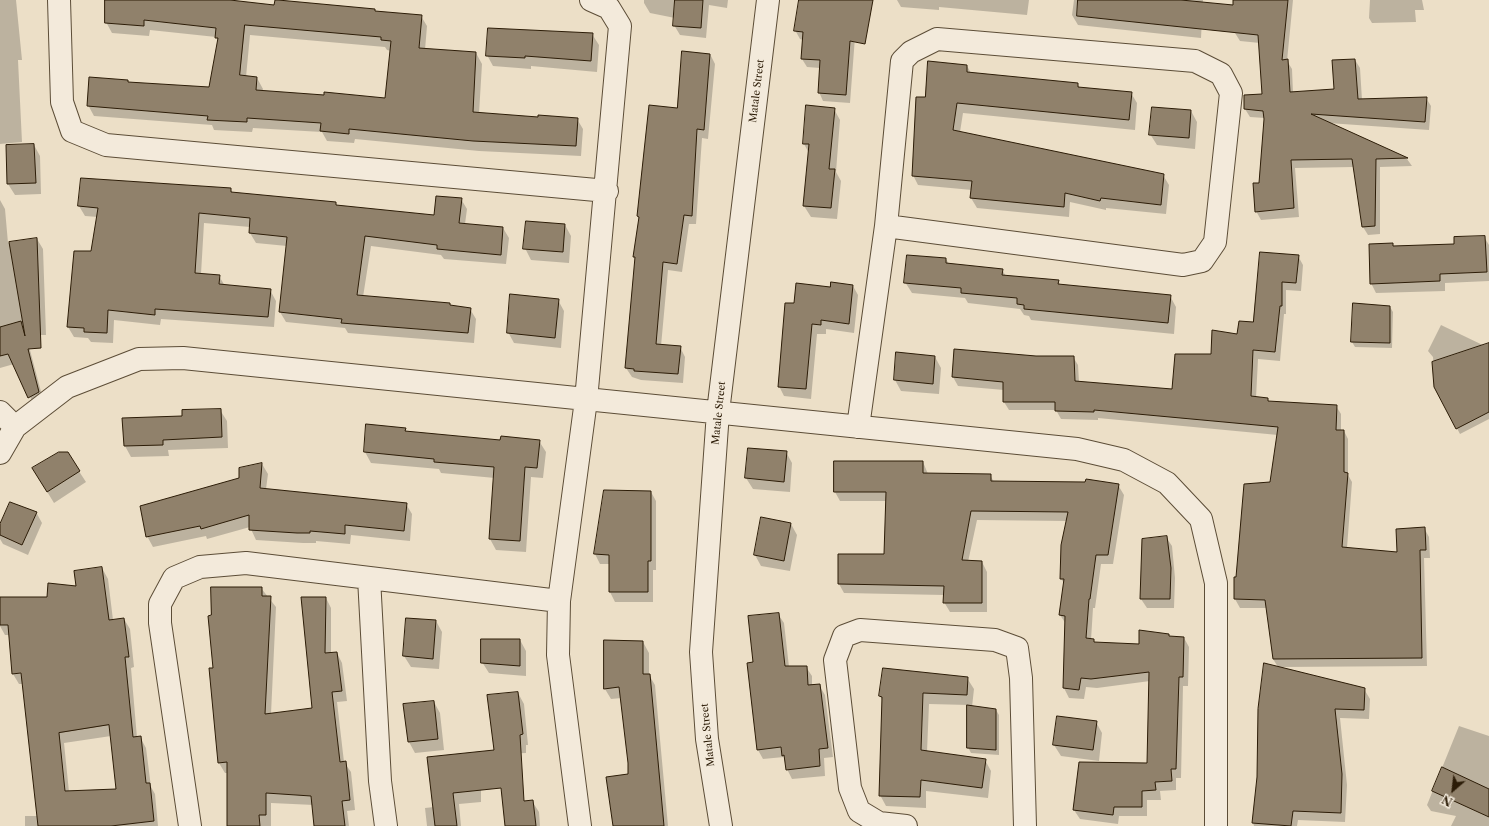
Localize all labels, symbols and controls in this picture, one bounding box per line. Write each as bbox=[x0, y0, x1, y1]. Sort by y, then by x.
street label: Matale Street bbox=[747, 59, 767, 123]
street label: Matale Street bbox=[710, 381, 728, 445]
street label: Matale Street bbox=[699, 703, 717, 767]
north arrow bbox=[1433, 770, 1473, 810]
text: N bbox=[1440, 792, 1455, 809]

